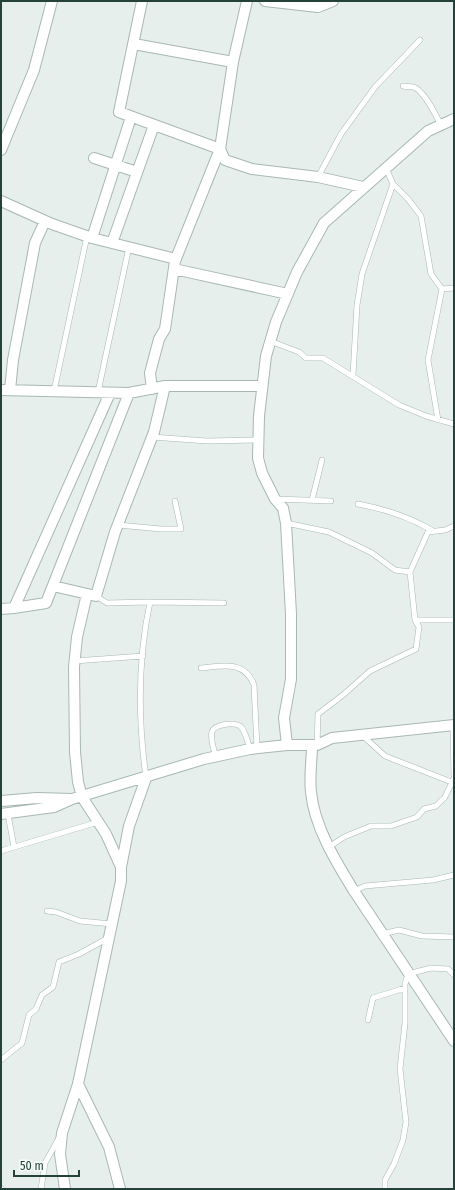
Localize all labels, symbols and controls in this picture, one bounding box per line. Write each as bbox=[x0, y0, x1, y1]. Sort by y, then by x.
scale bar bbox=[14, 1152, 79, 1178]
text: 50 m bbox=[20, 1159, 44, 1173]

